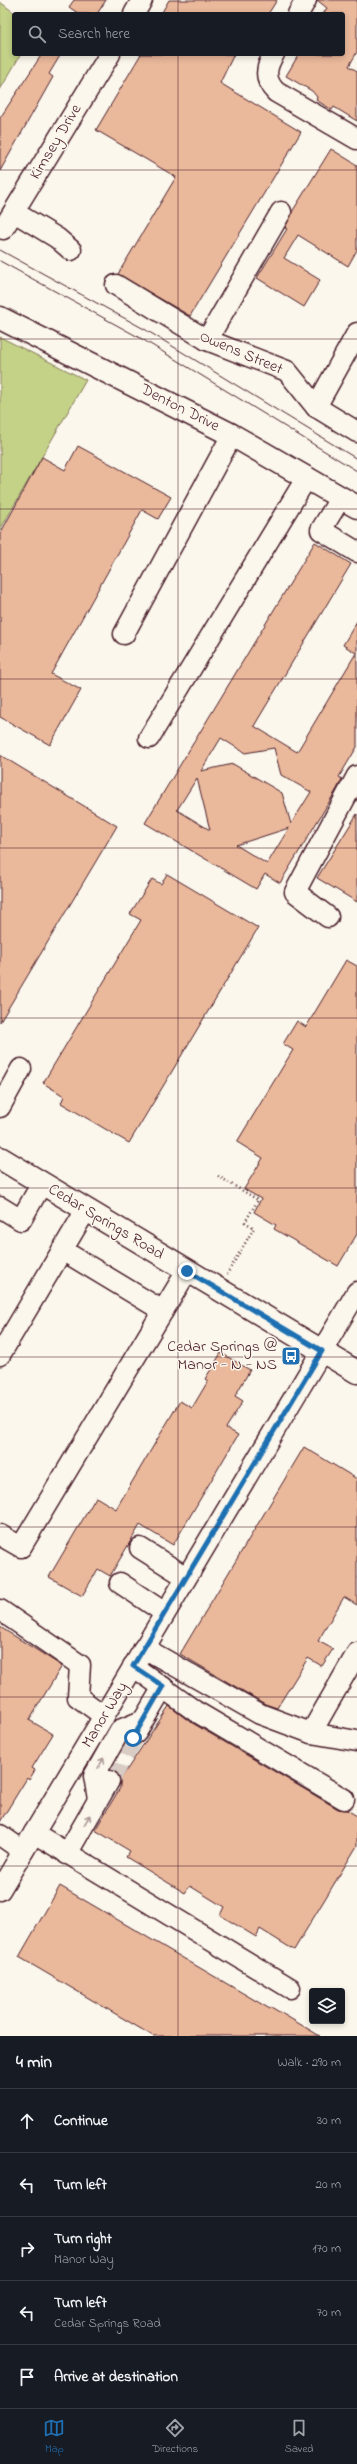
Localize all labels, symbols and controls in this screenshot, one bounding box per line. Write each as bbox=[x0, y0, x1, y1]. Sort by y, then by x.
search box bbox=[12, 12, 345, 56]
icon: search bbox=[26, 23, 48, 45]
text: Search here bbox=[58, 23, 130, 45]
street label: Kimsey Drive bbox=[24, 99, 89, 184]
street label: Owens Street bbox=[196, 325, 287, 382]
street label: Denton Drive bbox=[135, 377, 224, 439]
street label: Cedar Springs Road bbox=[44, 1178, 168, 1266]
route end bbox=[178, 1262, 196, 1280]
place label: Cedar Springs @ Manor - N - NS bbox=[167, 1335, 277, 1377]
bus stop icon: Cedar Springs @ Manor - N - NS bbox=[280, 1345, 302, 1367]
street label: Manor Way bbox=[76, 1677, 134, 1753]
route start bbox=[124, 1729, 142, 1747]
one-way arrow bbox=[98, 1757, 106, 1769]
one-way arrow bbox=[83, 1814, 91, 1826]
map controls bbox=[309, 1988, 345, 2024]
button: layers bbox=[309, 1988, 345, 2024]
text: 4 min bbox=[16, 2050, 52, 2075]
text: Walk · 290 m bbox=[277, 2053, 341, 2072]
icon: ahead bbox=[16, 2110, 38, 2132]
text: Continue bbox=[54, 2110, 108, 2132]
text: 30 m bbox=[317, 2111, 341, 2130]
icon: left bbox=[16, 2174, 38, 2196]
text: Turn left bbox=[54, 2174, 107, 2196]
text: 20 m bbox=[316, 2175, 341, 2194]
text: Turn right bbox=[54, 2228, 112, 2250]
icon: right bbox=[16, 2238, 38, 2260]
text: 170 m bbox=[313, 2239, 341, 2258]
text: Manor Way bbox=[54, 2250, 114, 2269]
text: Turn left bbox=[54, 2292, 107, 2314]
icon: left bbox=[16, 2302, 38, 2324]
text: 70 m bbox=[317, 2303, 341, 2322]
text: Cedar Springs Road bbox=[54, 2314, 161, 2333]
icon: arrive bbox=[16, 2366, 38, 2388]
text: Arrive at destination bbox=[54, 2366, 178, 2388]
tab: Map bbox=[43, 2417, 65, 2457]
tab: Directions bbox=[152, 2417, 198, 2457]
tab: Saved bbox=[285, 2417, 314, 2457]

